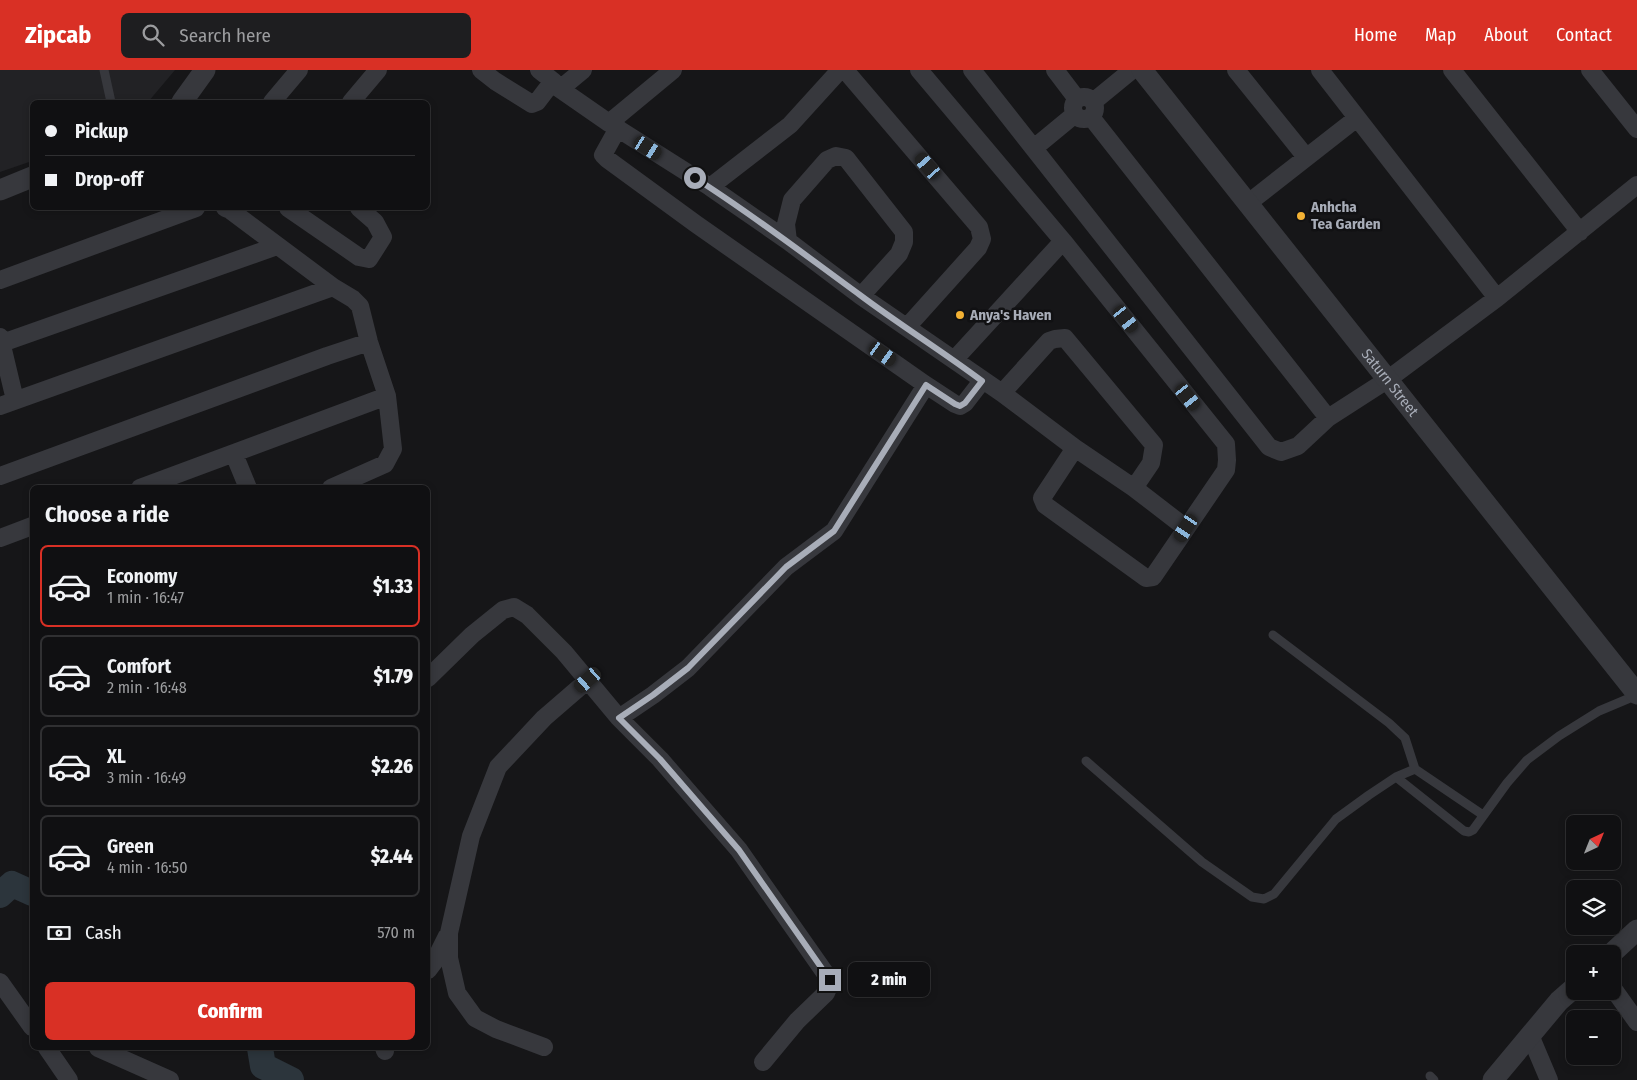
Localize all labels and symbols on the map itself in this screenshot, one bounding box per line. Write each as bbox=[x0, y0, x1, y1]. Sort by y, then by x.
car bbox=[631, 134, 664, 162]
car bbox=[912, 150, 943, 182]
route start bbox=[684, 167, 706, 189]
place label: Anhcha Tea Garden bbox=[1310, 198, 1381, 233]
marker: Anhcha Tea Garden bbox=[1295, 210, 1307, 222]
car bbox=[1110, 303, 1141, 335]
place label: Anya's Haven bbox=[969, 306, 1052, 324]
marker: Anya's Haven bbox=[954, 309, 966, 321]
car bbox=[866, 339, 899, 369]
street label: Saturn Street bbox=[1358, 345, 1422, 420]
car bbox=[1172, 381, 1203, 413]
car bbox=[1171, 511, 1200, 545]
car bbox=[571, 664, 604, 696]
north arrow bbox=[1566, 815, 1621, 870]
callout: 2 min bbox=[848, 962, 930, 998]
route end bbox=[819, 969, 841, 991]

